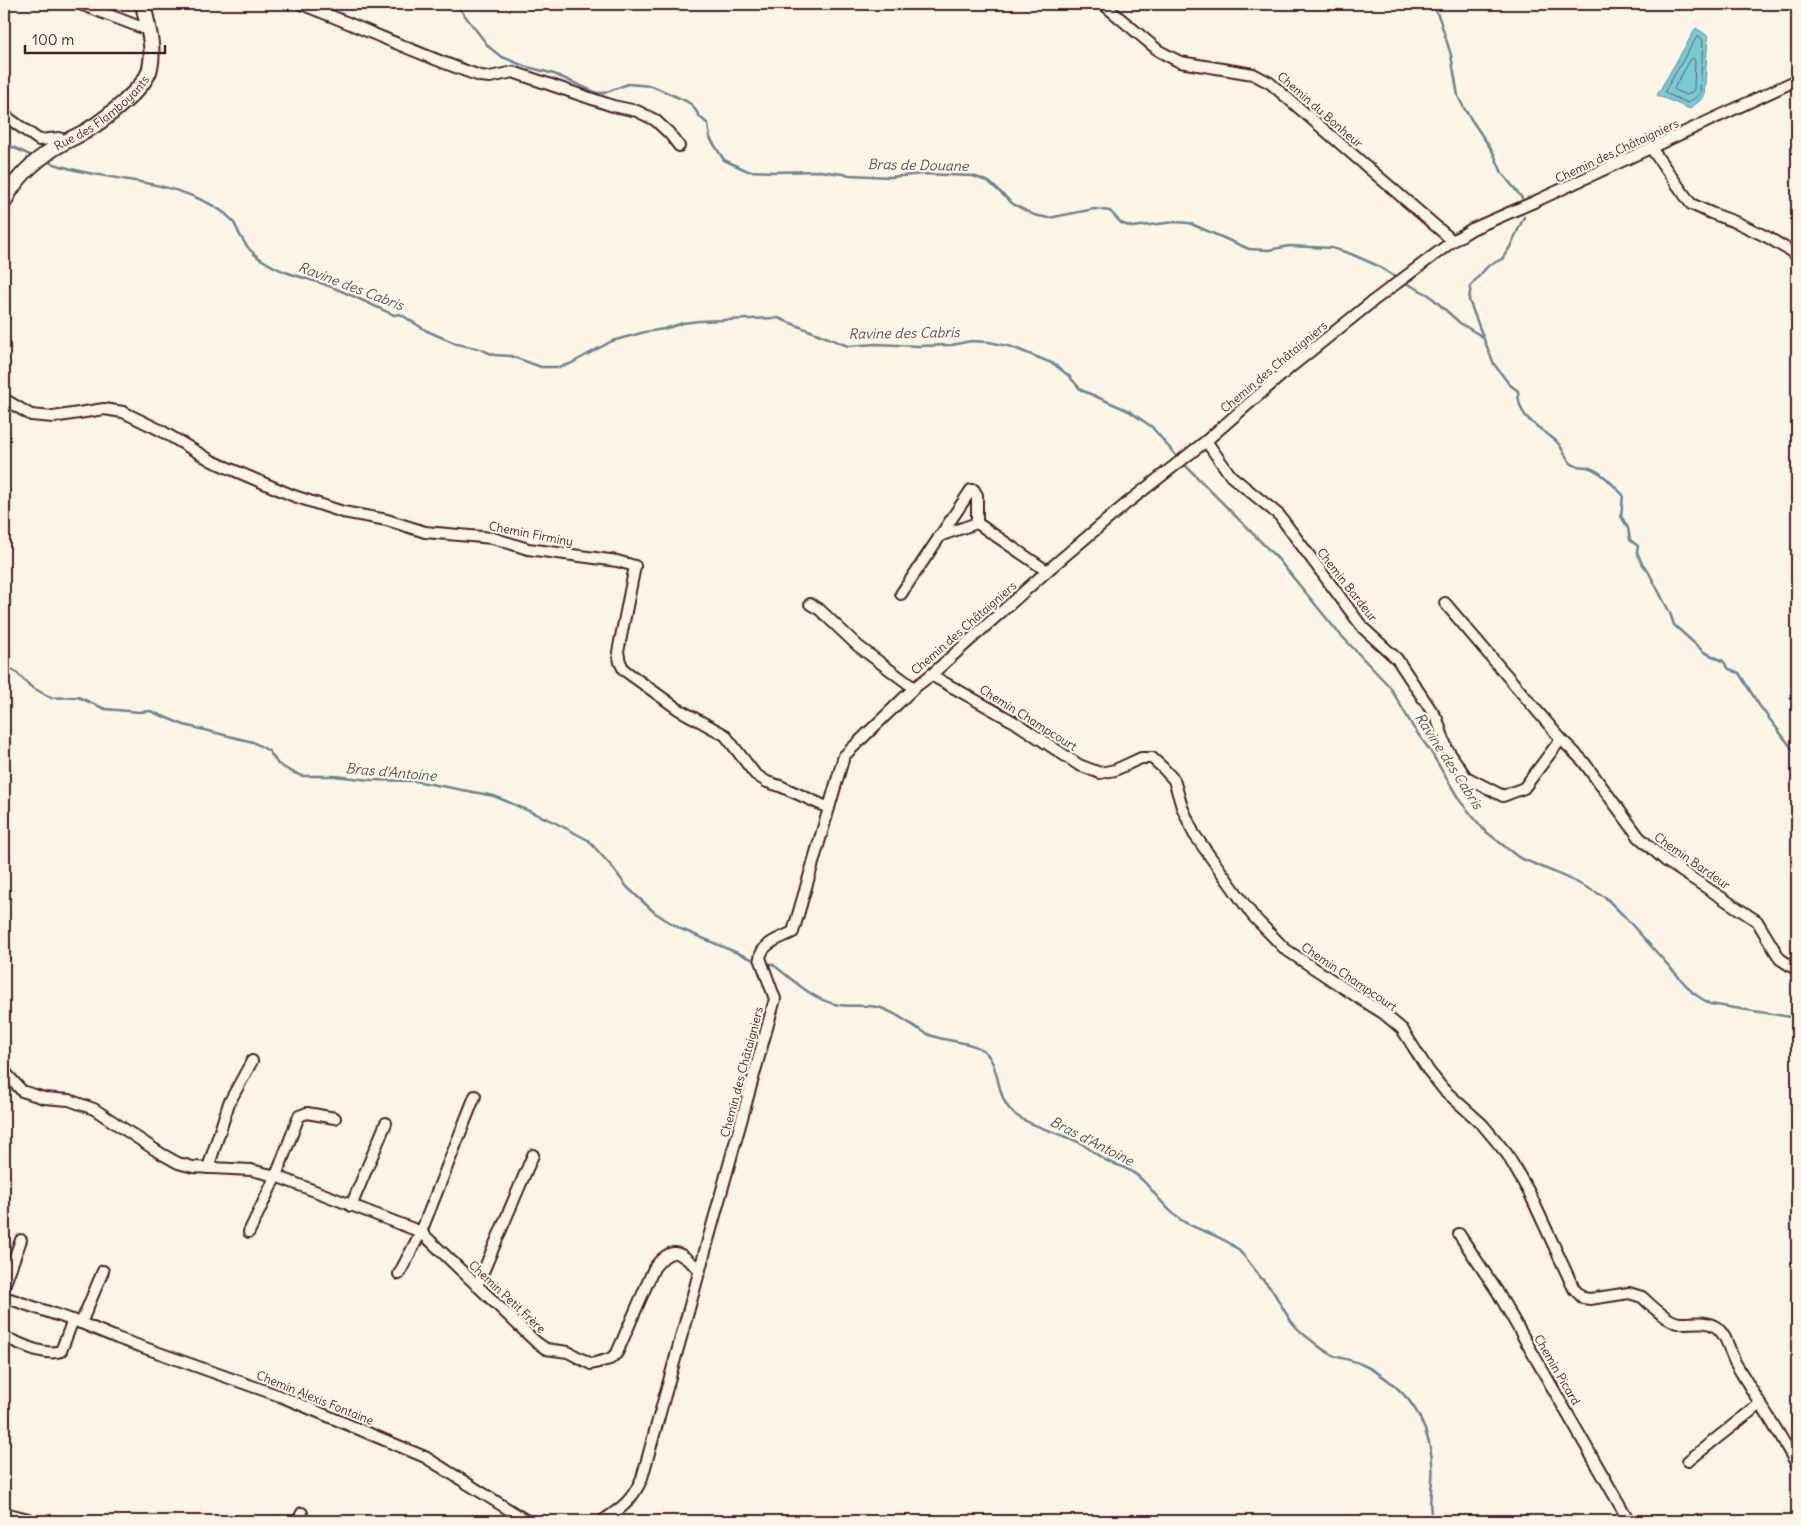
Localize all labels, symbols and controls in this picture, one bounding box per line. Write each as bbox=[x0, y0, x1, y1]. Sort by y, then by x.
scale bar bbox=[25, 22, 165, 54]
text: 100 m bbox=[32, 30, 74, 49]
street label: Chemin du Bonheur bbox=[1275, 69, 1366, 151]
street label: Rue des Flamboyants bbox=[51, 73, 152, 153]
street label: Chemin des Châtaigniers bbox=[1553, 115, 1681, 186]
water label: Bras de Douane bbox=[867, 155, 970, 175]
water label: Ravine des Cabris bbox=[296, 258, 408, 315]
street label: Chemin des Châtaigniers bbox=[1217, 318, 1330, 416]
water label: Ravine des Cabris bbox=[848, 323, 961, 343]
street label: Chemin Firminy bbox=[488, 518, 575, 549]
street label: Chemin Bardeur bbox=[1314, 545, 1381, 625]
street label: Chemin des Châtaigniers bbox=[908, 578, 1019, 677]
street label: Chemin Champcourt bbox=[977, 682, 1080, 754]
water label: Ravine des Cabris bbox=[1411, 709, 1488, 814]
water label: Bras d'Antoine bbox=[345, 759, 439, 785]
street label: Chemin Bardeur bbox=[1651, 829, 1733, 892]
street label: Chemin Champcourt bbox=[1299, 939, 1400, 1014]
street label: Chemin des Châtaigniers bbox=[717, 1005, 766, 1139]
water label: Bras d'Antoine bbox=[1047, 1112, 1138, 1170]
street label: Chemin Petit Frère bbox=[466, 1257, 549, 1336]
street label: Chemin Picard bbox=[1531, 1332, 1584, 1408]
street label: Chemin Alexis Fontaine bbox=[254, 1367, 376, 1428]

